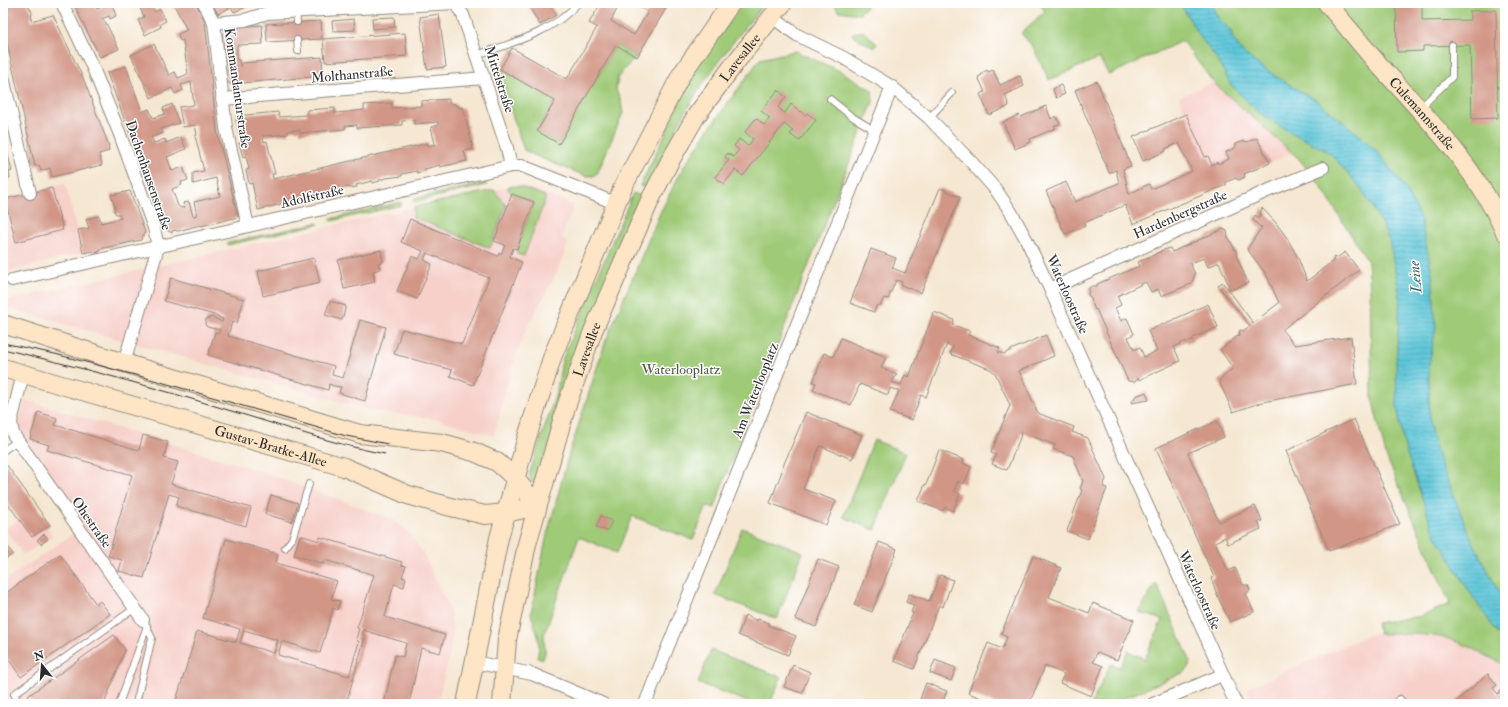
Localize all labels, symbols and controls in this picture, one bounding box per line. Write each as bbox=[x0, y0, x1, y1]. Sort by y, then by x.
street label: Kommandanturstraße bbox=[221, 27, 254, 150]
street label: Lavesallee bbox=[716, 30, 764, 85]
street label: Mittelstraße bbox=[481, 44, 518, 115]
street label: Molthanstraße bbox=[310, 62, 394, 87]
street label: Culemannstraße bbox=[1385, 74, 1459, 154]
street label: Dachenhausenstraße bbox=[122, 118, 175, 233]
street label: Adolfstraße bbox=[278, 181, 345, 212]
street label: Hardenbergstraße bbox=[1131, 186, 1230, 243]
street label: Waterloostraße bbox=[1042, 251, 1093, 337]
water label: Leine bbox=[1405, 259, 1426, 295]
street label: Lavesallee bbox=[569, 319, 605, 379]
street label: Am Waterlooplatz bbox=[728, 340, 783, 442]
park label: Waterlooplatz bbox=[641, 361, 721, 379]
street label: Gustav-Bratke-Allee bbox=[212, 422, 329, 471]
street label: Ohestraße bbox=[68, 494, 115, 551]
street label: Waterloostraße bbox=[1174, 547, 1225, 633]
north arrow bbox=[22, 645, 62, 685]
text: N bbox=[32, 648, 47, 664]

